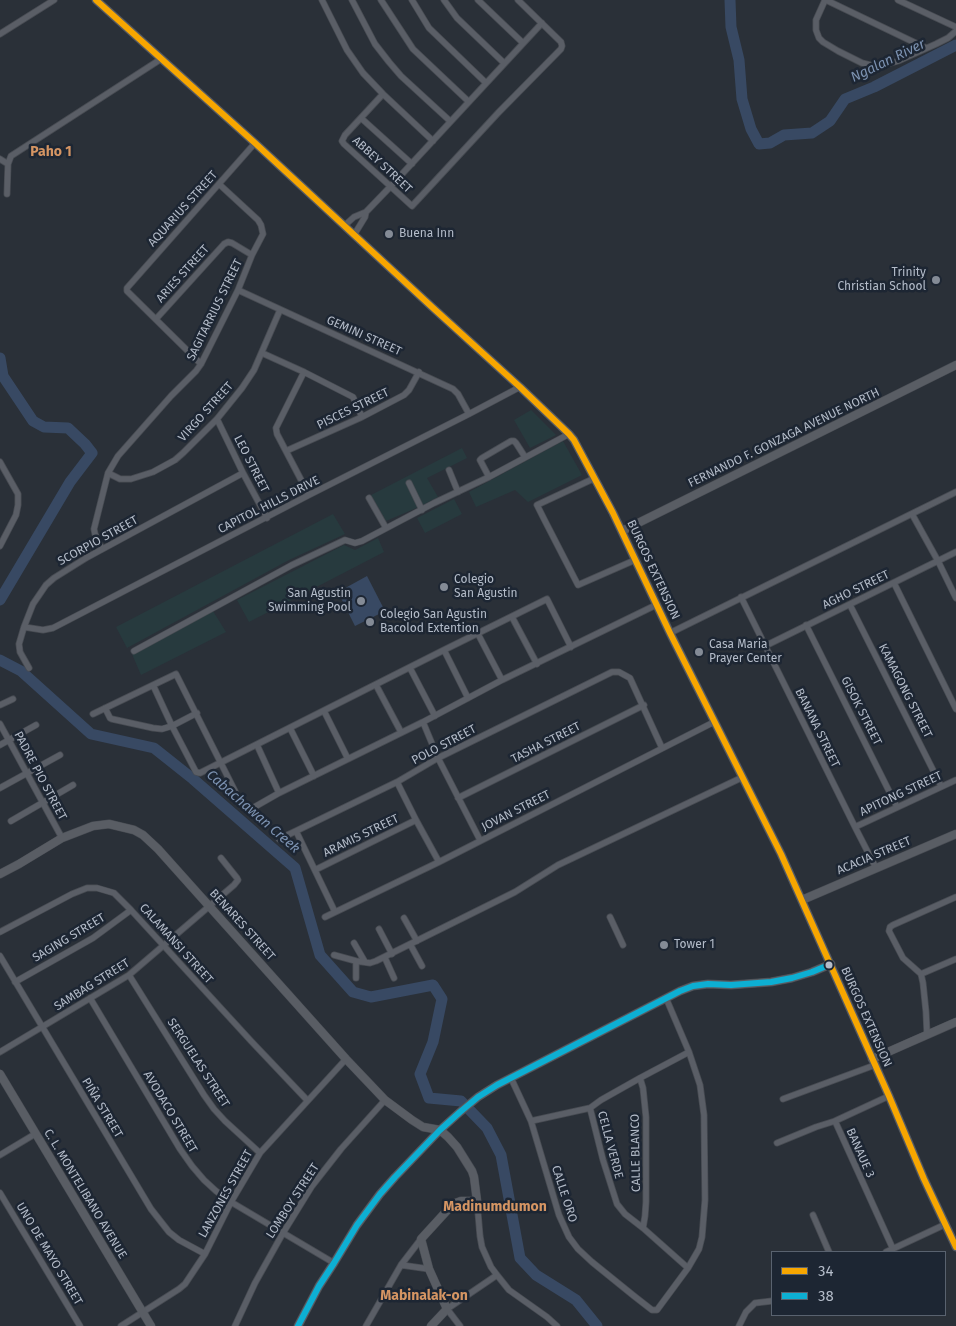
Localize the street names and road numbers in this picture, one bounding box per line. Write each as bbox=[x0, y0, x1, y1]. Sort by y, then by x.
street label: ABBEY STREET bbox=[349, 134, 415, 196]
street label: AQUARIUS STREET bbox=[145, 168, 221, 250]
street label: ARIES STREET bbox=[153, 242, 213, 306]
street label: SAGITARRIUS STREET bbox=[184, 257, 246, 363]
street label: GEMINI STREET bbox=[324, 313, 404, 359]
street label: VIRGO STREET bbox=[175, 379, 237, 445]
street label: PISCES STREET bbox=[315, 385, 391, 433]
street label: FERNANDO F. GONZAGA AVENUE NORTH bbox=[686, 385, 882, 491]
street label: LEO STREET bbox=[230, 433, 272, 495]
street label: CAPITOL HILLS DRIVE bbox=[216, 473, 322, 537]
street label: SCORPIO STREET bbox=[55, 513, 141, 569]
street label: BURGOS EXTENSION bbox=[624, 518, 682, 622]
street label: AGHO STREET bbox=[820, 568, 892, 612]
street label: KAMAGONG STREET bbox=[875, 642, 935, 740]
street label: GISOK STREET bbox=[838, 674, 884, 748]
street label: BANANA STREET bbox=[792, 686, 842, 770]
street label: TASHA STREET bbox=[509, 719, 583, 767]
street label: POLO STREET bbox=[409, 722, 479, 768]
street label: PADRE PIO STREET bbox=[11, 729, 69, 823]
street label: APITONG STREET bbox=[858, 769, 944, 819]
street label: JOVAN STREET bbox=[479, 787, 553, 835]
street label: ARAMIS STREET bbox=[321, 811, 401, 861]
street label: ACACIA STREET bbox=[835, 834, 913, 878]
street label: BENARES STREET bbox=[206, 886, 278, 964]
street label: CALAMANSI STREET bbox=[136, 901, 216, 987]
street label: SAGING STREET bbox=[30, 911, 108, 965]
street label: SAMBAG STREET bbox=[52, 956, 132, 1014]
street label: BURGOS EXTENSION bbox=[837, 965, 895, 1069]
street label: SERGUELAS STREET bbox=[164, 1016, 232, 1110]
street label: AVODACO STREET bbox=[140, 1069, 200, 1155]
street label: PIÑA STREET bbox=[78, 1075, 126, 1141]
street label: CELLA VERDE bbox=[594, 1109, 626, 1181]
street label: CALLE BLANCO bbox=[628, 1114, 644, 1192]
street label: BANAUE 3 bbox=[843, 1126, 877, 1180]
street label: C. L. MONTELIBANO AVENUE bbox=[41, 1127, 129, 1261]
street label: LANZONES STREET bbox=[196, 1148, 256, 1240]
street label: LOMBOY STREET bbox=[263, 1161, 323, 1241]
street label: CALLE ORO bbox=[548, 1164, 580, 1224]
street label: UNO DE MAYO STREET bbox=[13, 1200, 85, 1308]

